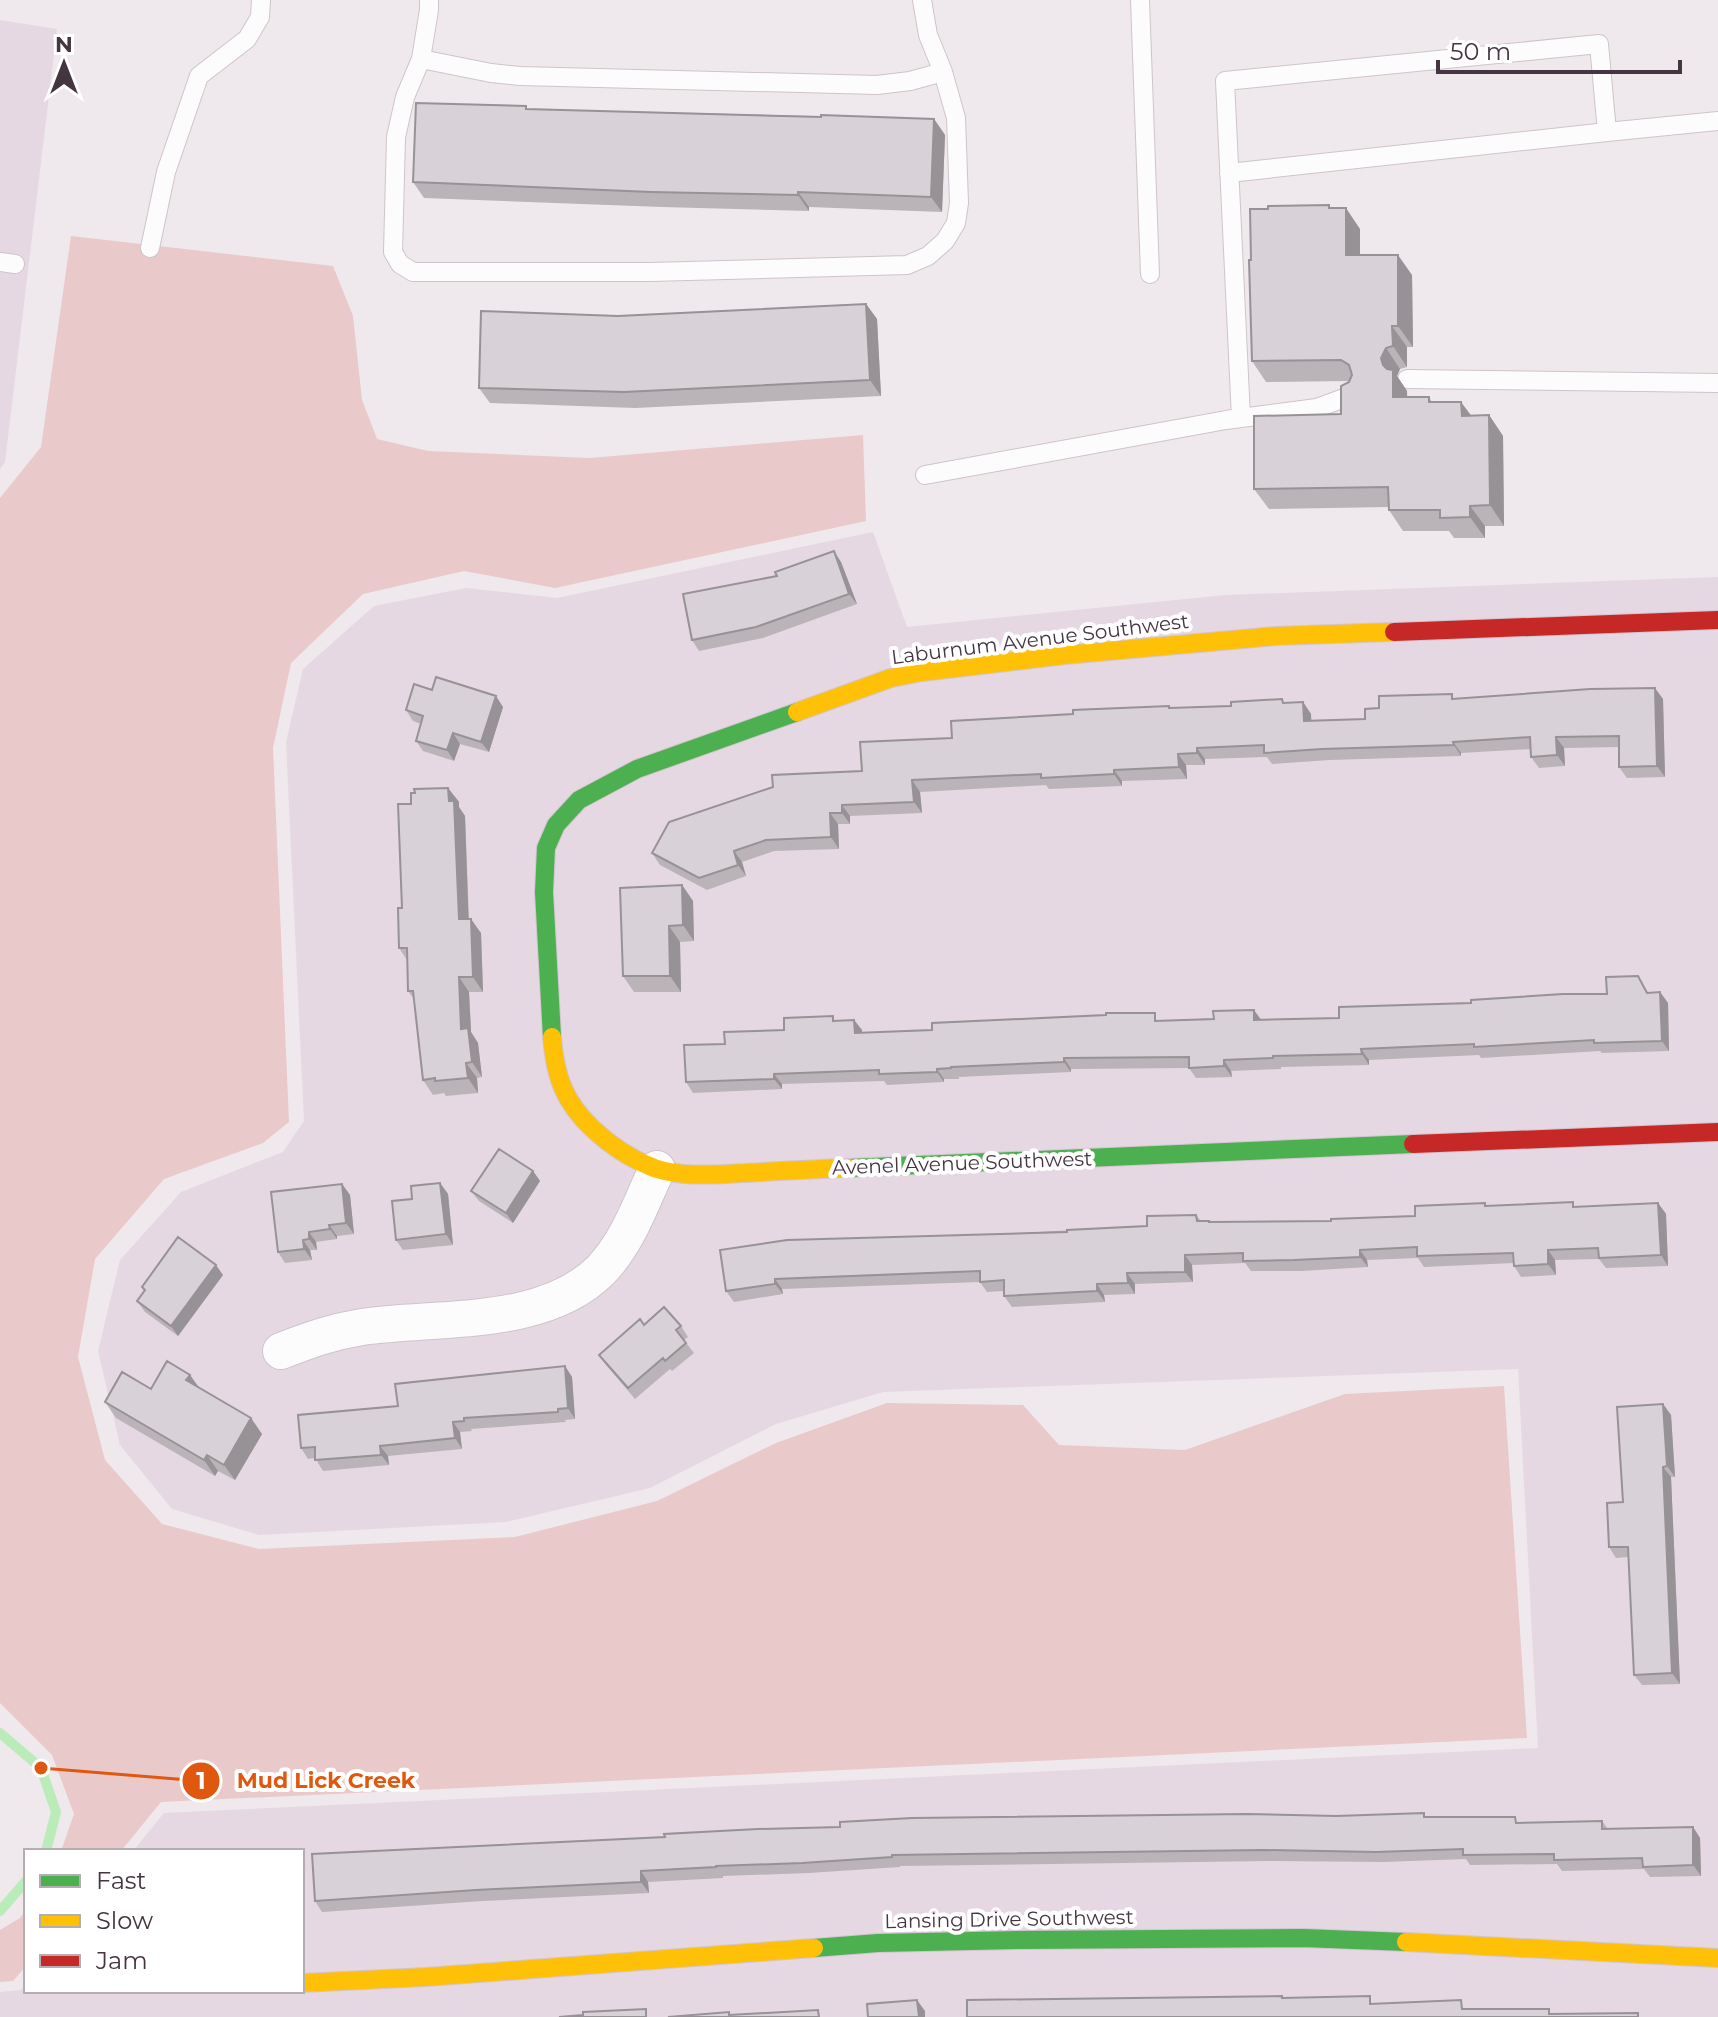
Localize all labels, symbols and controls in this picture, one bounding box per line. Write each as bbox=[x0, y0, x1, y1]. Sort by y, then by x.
north arrow bbox=[24, 24, 104, 104]
scale bar bbox=[1438, 24, 1680, 74]
text: N bbox=[55, 31, 73, 58]
text: 50 m bbox=[1450, 37, 1511, 66]
street label: Laburnum Avenue Southwest bbox=[890, 609, 1190, 669]
street label: Avenel Avenue Southwest bbox=[831, 1146, 1093, 1180]
callout: Mud Lick Creek bbox=[181, 1758, 431, 1804]
text: 1 bbox=[196, 1766, 206, 1795]
text: Mud Lick Creek bbox=[237, 1767, 416, 1794]
legend bbox=[24, 1849, 304, 1993]
text: Fast bbox=[96, 1866, 147, 1895]
street label: Lansing Drive Southwest bbox=[884, 1905, 1134, 1933]
text: Slow bbox=[96, 1906, 153, 1935]
text: Jam bbox=[95, 1946, 148, 1975]

